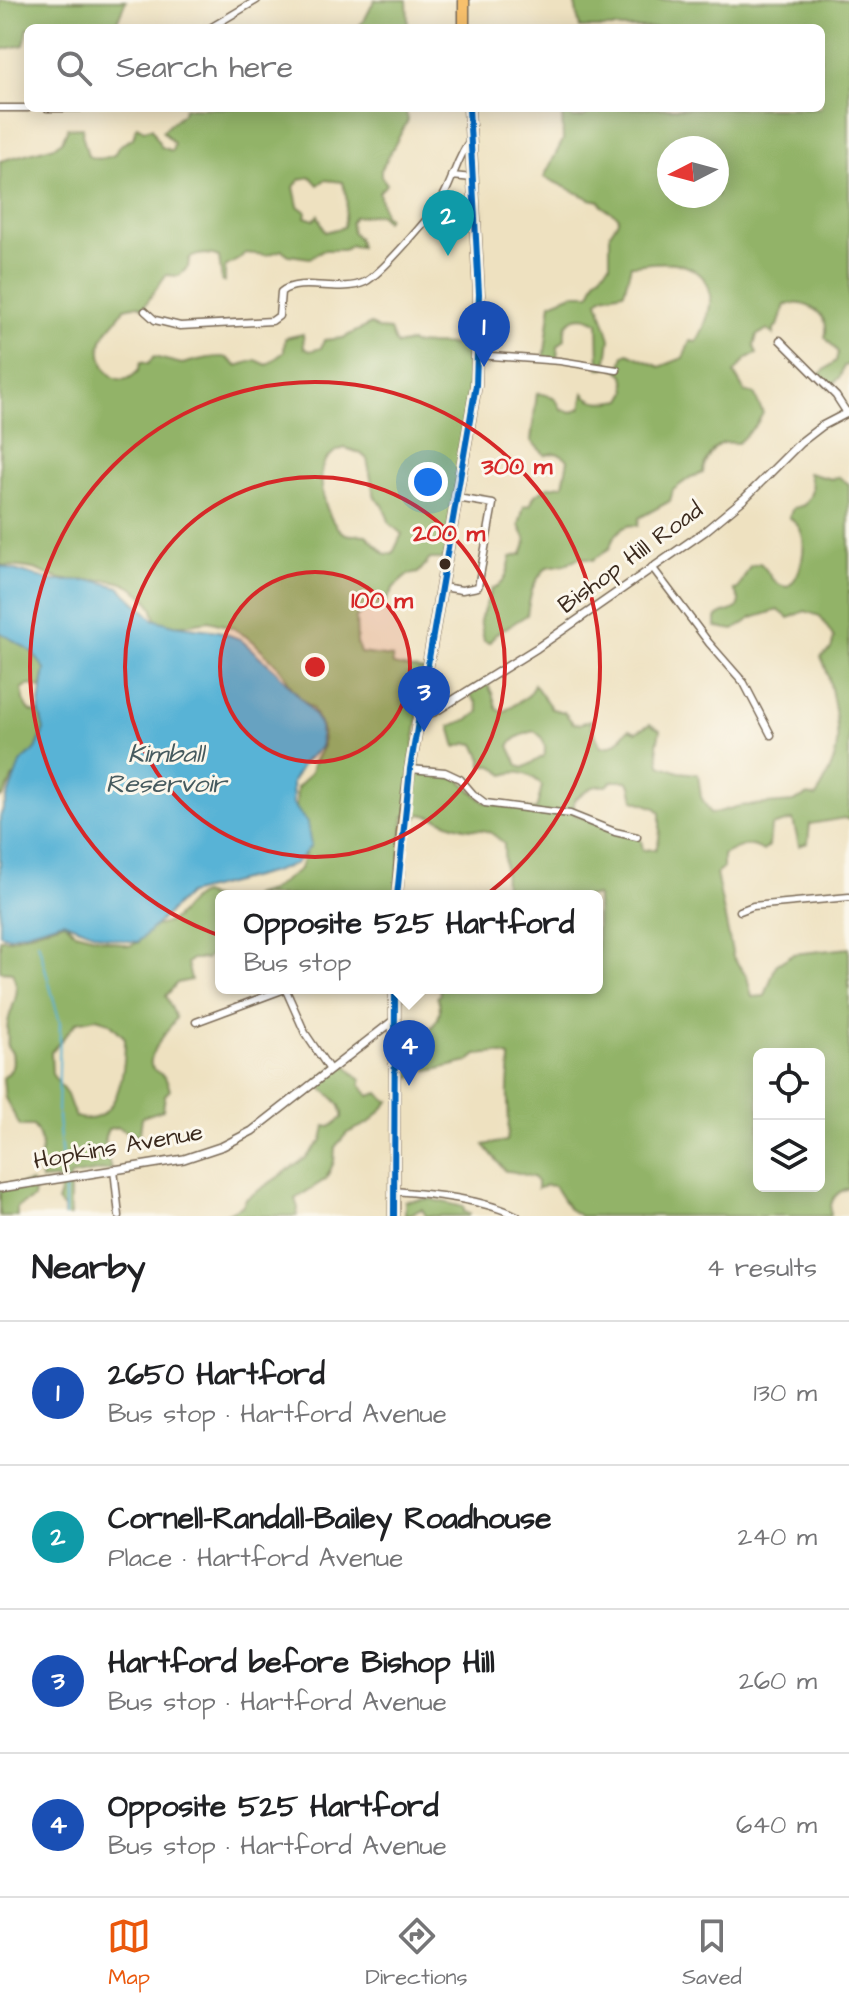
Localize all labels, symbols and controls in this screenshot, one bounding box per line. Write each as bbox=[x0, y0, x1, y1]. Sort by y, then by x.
search box bbox=[24, 24, 825, 112]
icon: search bbox=[52, 46, 96, 90]
text: Search here bbox=[116, 47, 293, 89]
north arrow bbox=[657, 136, 729, 208]
pin: 2 bbox=[422, 190, 474, 256]
pin: 1 bbox=[458, 301, 510, 367]
text: 300 m bbox=[481, 450, 553, 484]
your location bbox=[408, 462, 448, 502]
street label: Bishop Hill Road bbox=[551, 494, 710, 622]
text: 200 m bbox=[412, 517, 485, 551]
unlabelled marker bbox=[437, 556, 453, 572]
text: 100 m bbox=[351, 584, 413, 618]
centre of rings bbox=[301, 653, 329, 681]
pin: 3 bbox=[398, 666, 450, 732]
water label: Kimball Reservoir bbox=[106, 736, 229, 802]
popup bbox=[215, 890, 603, 994]
text: Opposite 525 Hartford bbox=[244, 903, 574, 945]
text: Bus stop bbox=[244, 945, 351, 981]
pin: 4 bbox=[383, 1020, 435, 1086]
map controls bbox=[753, 1048, 825, 1192]
button: locate bbox=[753, 1048, 825, 1120]
street label: Hopkins Avenue bbox=[31, 1115, 206, 1179]
button: layers bbox=[753, 1120, 825, 1192]
text: Nearby bbox=[32, 1244, 146, 1292]
text: 4 results bbox=[707, 1250, 817, 1286]
text: 2650 Hartford bbox=[108, 1354, 325, 1396]
text: 1 bbox=[56, 1375, 60, 1411]
text: 130 m bbox=[753, 1375, 817, 1411]
text: Bus stop · Hartford Avenue bbox=[108, 1396, 447, 1432]
text: Cornell-Randall-Bailey Roadhouse bbox=[108, 1498, 551, 1540]
text: 2 bbox=[51, 1519, 65, 1555]
text: 240 m bbox=[737, 1519, 817, 1555]
text: Place · Hartford Avenue bbox=[108, 1540, 403, 1576]
text: Hartford before Bishop Hill bbox=[108, 1642, 495, 1684]
text: 3 bbox=[51, 1663, 65, 1699]
text: 260 m bbox=[739, 1663, 817, 1699]
text: Bus stop · Hartford Avenue bbox=[108, 1684, 447, 1720]
text: Opposite 525 Hartford bbox=[108, 1786, 439, 1828]
text: 4 bbox=[49, 1807, 67, 1843]
text: 640 m bbox=[736, 1807, 817, 1843]
text: Bus stop · Hartford Avenue bbox=[108, 1828, 447, 1864]
tab: Map bbox=[107, 1914, 151, 1993]
tab: Directions bbox=[365, 1914, 468, 1993]
tab: Saved bbox=[682, 1914, 742, 1993]

